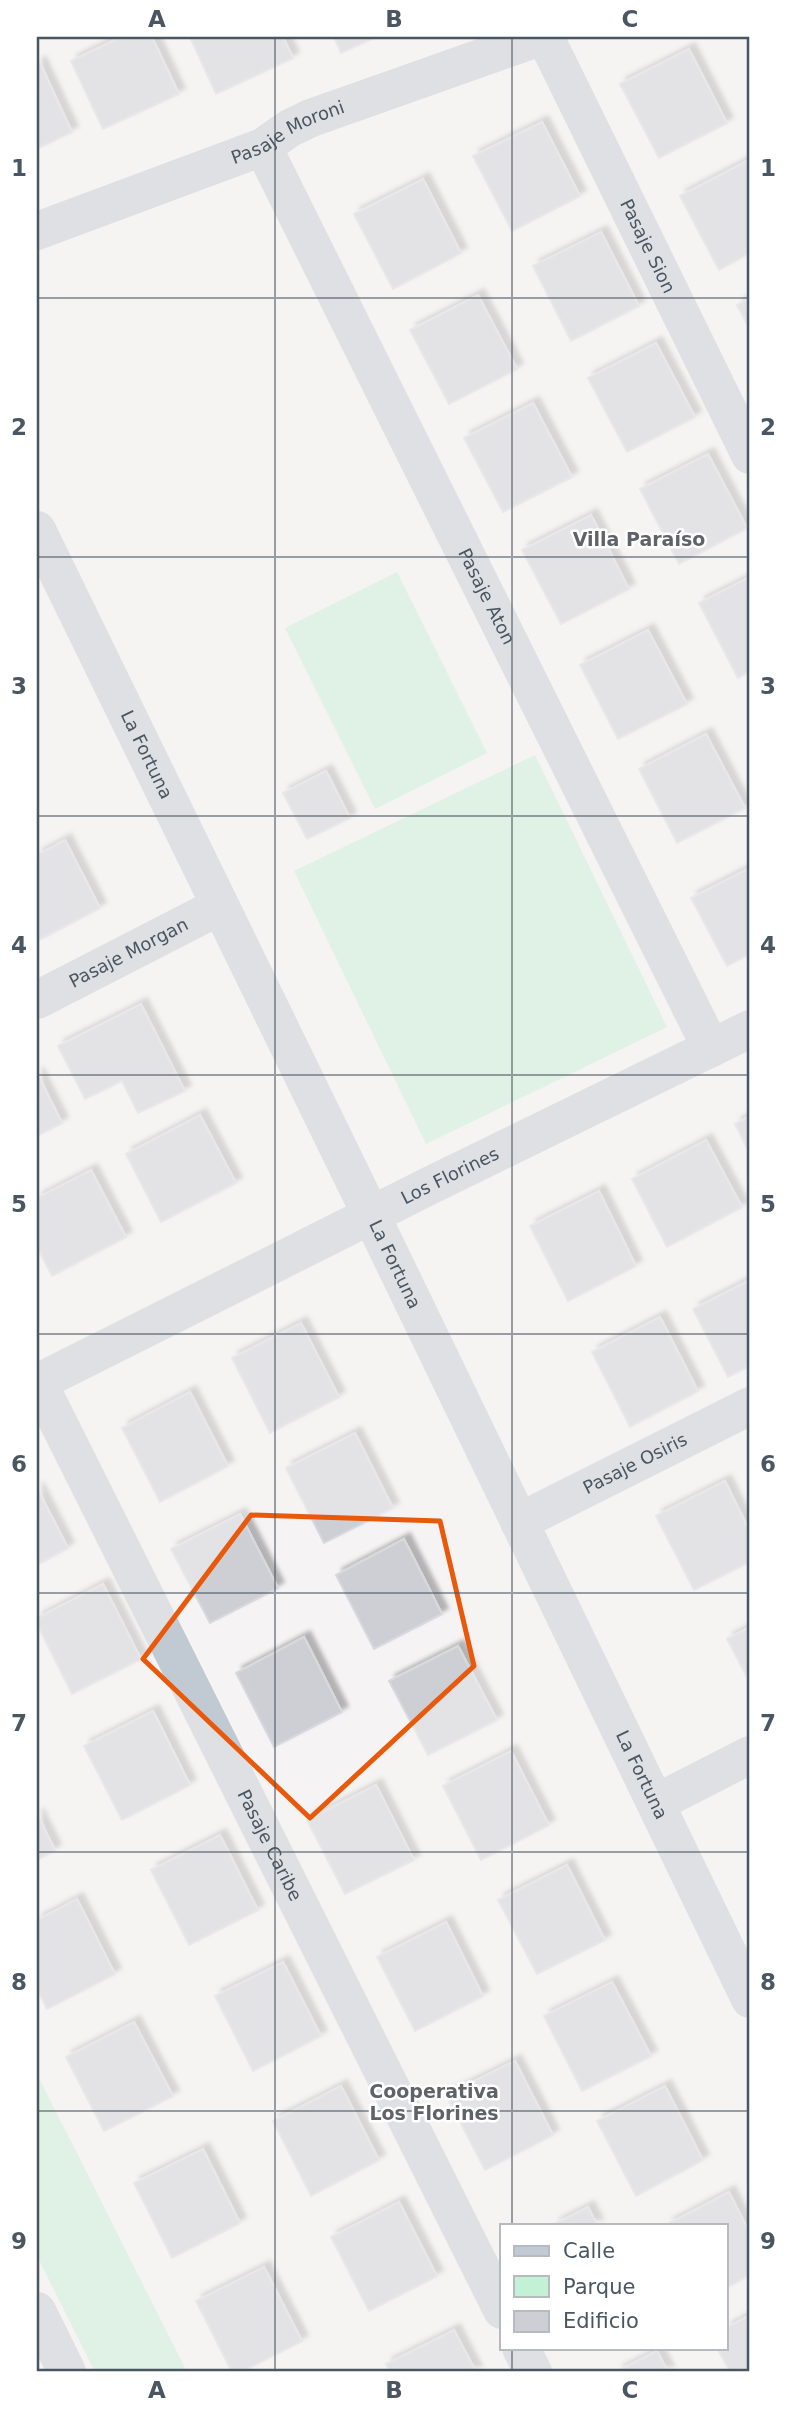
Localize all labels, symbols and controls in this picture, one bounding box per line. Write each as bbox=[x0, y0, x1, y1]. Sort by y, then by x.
text: A bbox=[148, 6, 166, 32]
text: B bbox=[385, 6, 403, 32]
text: C bbox=[622, 6, 638, 32]
street label: Pasaje Moroni bbox=[228, 96, 347, 168]
text: 1 bbox=[11, 155, 27, 181]
text: 1 bbox=[760, 155, 776, 181]
street label: Pasaje Sion bbox=[616, 195, 680, 296]
text: 2 bbox=[11, 414, 27, 440]
text: 2 bbox=[760, 414, 776, 440]
district label: Villa Paraíso bbox=[573, 528, 705, 550]
street label: Pasaje Aton bbox=[454, 545, 520, 648]
text: 3 bbox=[11, 673, 27, 699]
text: 3 bbox=[760, 673, 776, 699]
street label: La Fortuna bbox=[117, 707, 177, 802]
street label: Pasaje Morgan bbox=[65, 913, 191, 992]
text: 4 bbox=[11, 932, 27, 958]
text: 4 bbox=[760, 932, 776, 958]
street label: Los Florines bbox=[397, 1142, 502, 1208]
text: 5 bbox=[11, 1191, 27, 1217]
text: 5 bbox=[760, 1191, 776, 1217]
street label: La Fortuna bbox=[365, 1216, 426, 1312]
street label: Pasaje Osiris bbox=[579, 1428, 690, 1498]
text: 6 bbox=[11, 1451, 27, 1477]
text: 6 bbox=[760, 1451, 776, 1477]
text: 7 bbox=[11, 1710, 27, 1736]
text: 7 bbox=[760, 1710, 776, 1736]
street label: La Fortuna bbox=[612, 1727, 672, 1822]
street label: Pasaje Caribe bbox=[233, 1786, 307, 1904]
text: 8 bbox=[11, 1969, 27, 1995]
text: 8 bbox=[760, 1969, 776, 1995]
district label: Cooperativa Los Florines bbox=[369, 2080, 499, 2124]
legend bbox=[500, 2224, 728, 2350]
text: 9 bbox=[11, 2228, 27, 2254]
text: 9 bbox=[760, 2228, 776, 2254]
text: Calle bbox=[563, 2239, 615, 2263]
text: Parque bbox=[563, 2275, 635, 2299]
text: Edificio bbox=[563, 2309, 639, 2333]
text: A bbox=[148, 2377, 166, 2403]
text: B bbox=[385, 2377, 403, 2403]
text: C bbox=[622, 2377, 638, 2403]

